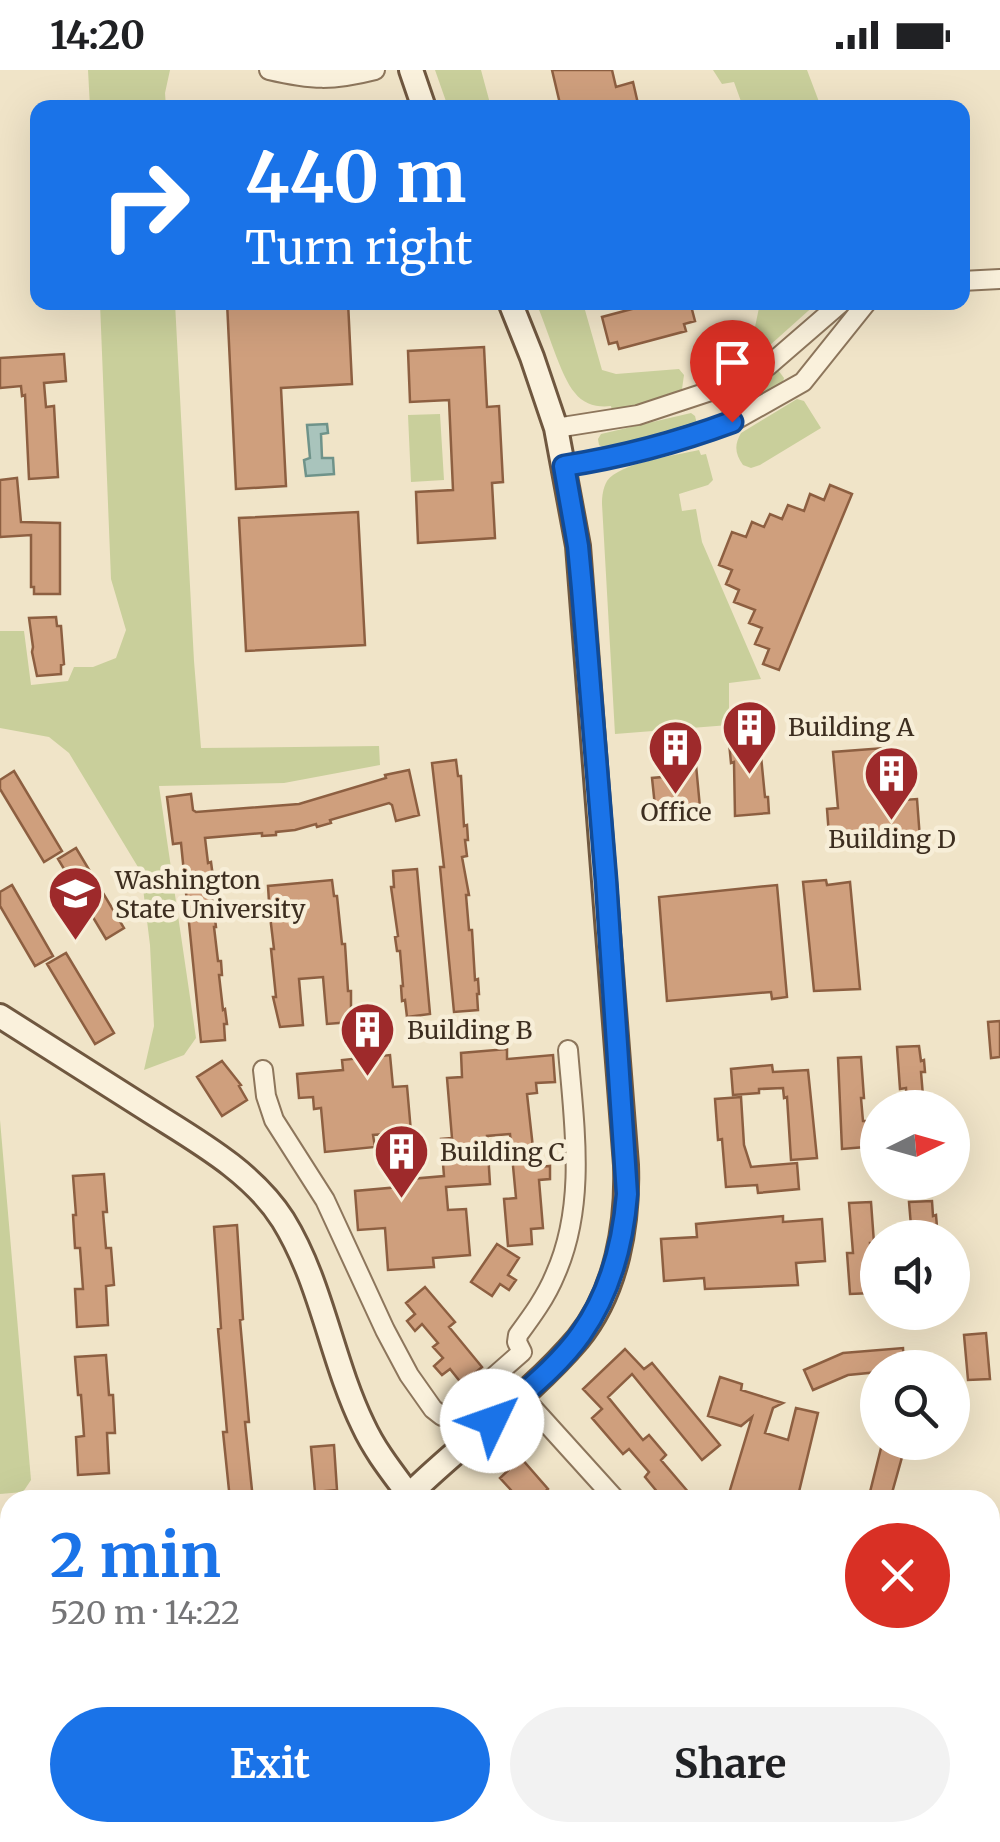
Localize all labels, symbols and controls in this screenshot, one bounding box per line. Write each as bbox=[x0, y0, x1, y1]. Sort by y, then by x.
text: 14:20 bbox=[50, 12, 145, 59]
text: 440 m bbox=[245, 133, 466, 221]
icon: right bbox=[80, 140, 210, 270]
text: Turn right bbox=[245, 220, 473, 276]
pin bbox=[690, 320, 775, 423]
icon: arrive bbox=[705, 335, 760, 390]
building icon: Building A bbox=[719, 697, 779, 776]
place label: Building A bbox=[788, 711, 915, 743]
building icon: Office bbox=[646, 718, 706, 797]
building icon: Building D bbox=[862, 744, 922, 823]
place label: Office bbox=[640, 796, 712, 828]
place label: Building D bbox=[828, 823, 956, 855]
school or university icon: Washington State University bbox=[46, 864, 106, 943]
place label: Washington State University bbox=[114, 864, 306, 925]
building icon: Building B bbox=[338, 1000, 398, 1079]
place label: Building B bbox=[407, 1014, 533, 1046]
north arrow bbox=[860, 1090, 970, 1200]
map controls bbox=[860, 1090, 970, 1460]
building icon: Building C bbox=[371, 1122, 431, 1201]
place label: Building C bbox=[440, 1136, 565, 1168]
button: sound bbox=[860, 1220, 970, 1330]
button: search bbox=[860, 1350, 970, 1460]
position arrow bbox=[440, 1369, 544, 1473]
text: 2 min bbox=[50, 1518, 221, 1593]
button: close bbox=[845, 1523, 950, 1628]
text: 520 m · 14:22 bbox=[50, 1593, 240, 1633]
button: Exit bbox=[50, 1707, 490, 1822]
button: Share bbox=[510, 1707, 950, 1822]

